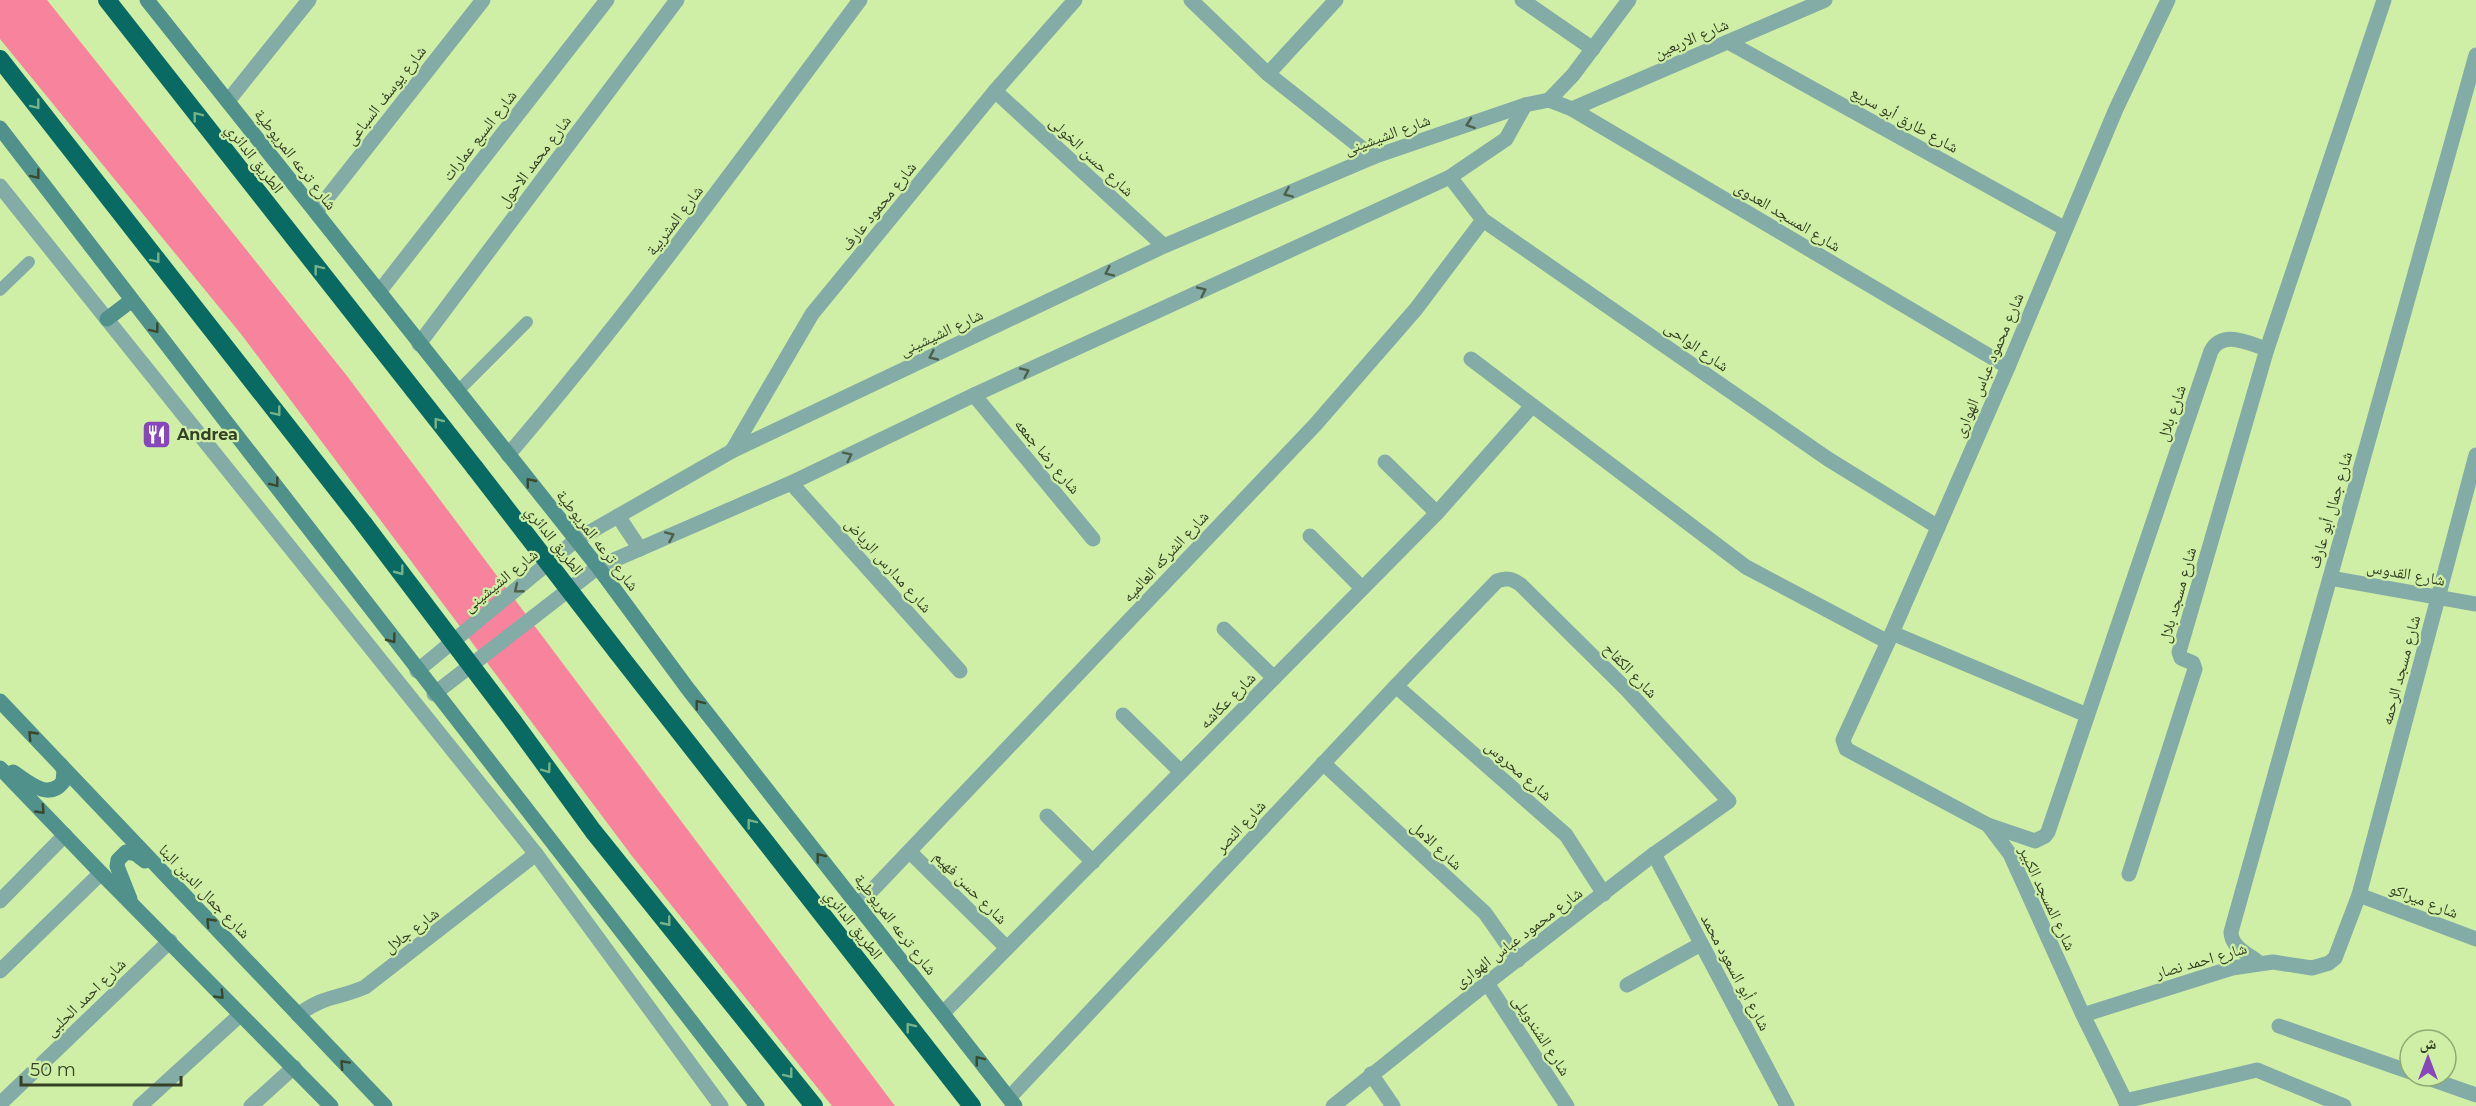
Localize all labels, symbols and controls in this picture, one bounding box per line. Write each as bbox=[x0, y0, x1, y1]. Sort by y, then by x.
street label: شارع الاربعين bbox=[1651, 14, 1732, 64]
street label: شارع يوسف السباعى bbox=[341, 42, 431, 149]
street label: شارع طارق أبو سريع bbox=[1847, 82, 1962, 158]
street label: شارع السبع عمارات bbox=[438, 86, 522, 185]
one-way arrow bbox=[29, 99, 40, 110]
street label: شارع ترعه المريوطية bbox=[250, 105, 341, 214]
street label: شارع الشيشينى bbox=[1342, 110, 1433, 160]
one-way arrow bbox=[194, 111, 205, 122]
street label: شارع محمد الاحول bbox=[494, 112, 576, 212]
street label: شارع حسن الخولى bbox=[1045, 112, 1138, 201]
one-way arrow bbox=[1465, 117, 1476, 129]
street label: الطريق الدائري bbox=[219, 120, 288, 199]
street label: شارع محمود عارف bbox=[837, 158, 921, 255]
one-way arrow bbox=[28, 168, 39, 179]
street label: شارع المسجد العدوى bbox=[1731, 177, 1844, 256]
street label: شارع المشربية bbox=[642, 181, 708, 260]
one-way arrow bbox=[1283, 186, 1294, 198]
one-way arrow bbox=[149, 252, 160, 263]
one-way arrow bbox=[314, 265, 325, 276]
one-way arrow bbox=[1105, 265, 1116, 277]
one-way arrow bbox=[1195, 286, 1206, 298]
street label: شارع محمود عباس الهوارى bbox=[1949, 290, 2028, 441]
street label: شارع الشيشينى bbox=[896, 305, 987, 361]
street label: شارع الواحى bbox=[1660, 317, 1733, 376]
one-way arrow bbox=[147, 322, 158, 333]
one-way arrow bbox=[928, 348, 939, 360]
one-way arrow bbox=[1018, 368, 1029, 380]
street label: شارع بلال bbox=[2153, 383, 2191, 444]
one-way arrow bbox=[269, 406, 280, 417]
street label: شارع رضا جمعه bbox=[1010, 415, 1085, 498]
restaurant icon: Andrea bbox=[140, 418, 172, 450]
one-way arrow bbox=[435, 418, 446, 429]
place label: Andrea bbox=[176, 425, 238, 444]
street label: شارع جمال أبو عارف bbox=[2305, 449, 2357, 571]
one-way arrow bbox=[842, 451, 853, 463]
one-way arrow bbox=[267, 476, 278, 487]
one-way arrow bbox=[526, 478, 537, 489]
street label: شارع ترعه المريوطية bbox=[552, 486, 643, 595]
street label: الطريق الدائري bbox=[519, 502, 588, 581]
street label: شارع الشركه العالميه bbox=[1118, 507, 1213, 607]
street label: شارع مدارس الرياض bbox=[840, 514, 936, 617]
one-way arrow bbox=[664, 531, 675, 543]
street label: شارع الشيشينى bbox=[459, 545, 542, 617]
street label: شارع مسجد بلال bbox=[2155, 545, 2201, 645]
street label: شارع القدوس bbox=[2365, 557, 2447, 591]
one-way arrow bbox=[392, 564, 403, 575]
one-way arrow bbox=[514, 581, 525, 592]
street label: شارع مسجد الرحمه bbox=[2377, 613, 2425, 727]
one-way arrow bbox=[385, 632, 396, 643]
street label: شارع الكفاح bbox=[1599, 639, 1662, 703]
street label: شارع عكاشه bbox=[1195, 668, 1260, 733]
one-way arrow bbox=[696, 699, 707, 710]
one-way arrow bbox=[29, 732, 40, 743]
street label: شارع محروس bbox=[1481, 736, 1556, 805]
one-way arrow bbox=[540, 762, 551, 773]
street label: شارع النصر bbox=[1210, 796, 1270, 858]
one-way arrow bbox=[33, 802, 44, 813]
street label: شارع الامل bbox=[1406, 817, 1466, 875]
one-way arrow bbox=[748, 819, 759, 830]
street label: شارع جمال الدين البنا bbox=[154, 840, 254, 943]
street label: شارع المسجد الكبير bbox=[2014, 842, 2080, 954]
street label: شارع حسن فهيم bbox=[929, 847, 1011, 929]
one-way arrow bbox=[817, 852, 828, 863]
street label: شارع ترعه المريوطية bbox=[850, 870, 941, 979]
street label: شارع ميراكو bbox=[2386, 879, 2461, 923]
street label: شارع محمود عباس الهوارى bbox=[1451, 883, 1587, 993]
street label: الطريق الدائري bbox=[818, 886, 887, 965]
street label: شارع جلال bbox=[380, 904, 443, 958]
street label: شارع أبو السعود محمد bbox=[1696, 911, 1774, 1034]
one-way arrow bbox=[660, 915, 671, 926]
one-way arrow bbox=[206, 919, 217, 929]
street label: شارع احمد نصار bbox=[2152, 938, 2249, 984]
street label: شارع احمد الحلبى bbox=[41, 954, 130, 1041]
one-way arrow bbox=[213, 987, 224, 998]
street label: شارع الشندويلى bbox=[1508, 991, 1575, 1080]
one-way arrow bbox=[906, 1023, 917, 1034]
north arrow bbox=[2398, 1028, 2458, 1088]
text: ش bbox=[2420, 1034, 2437, 1053]
scale bar bbox=[21, 1049, 182, 1087]
one-way arrow bbox=[976, 1055, 987, 1066]
text: 50 m bbox=[30, 1059, 76, 1081]
one-way arrow bbox=[341, 1060, 352, 1071]
one-way arrow bbox=[782, 1068, 793, 1079]

